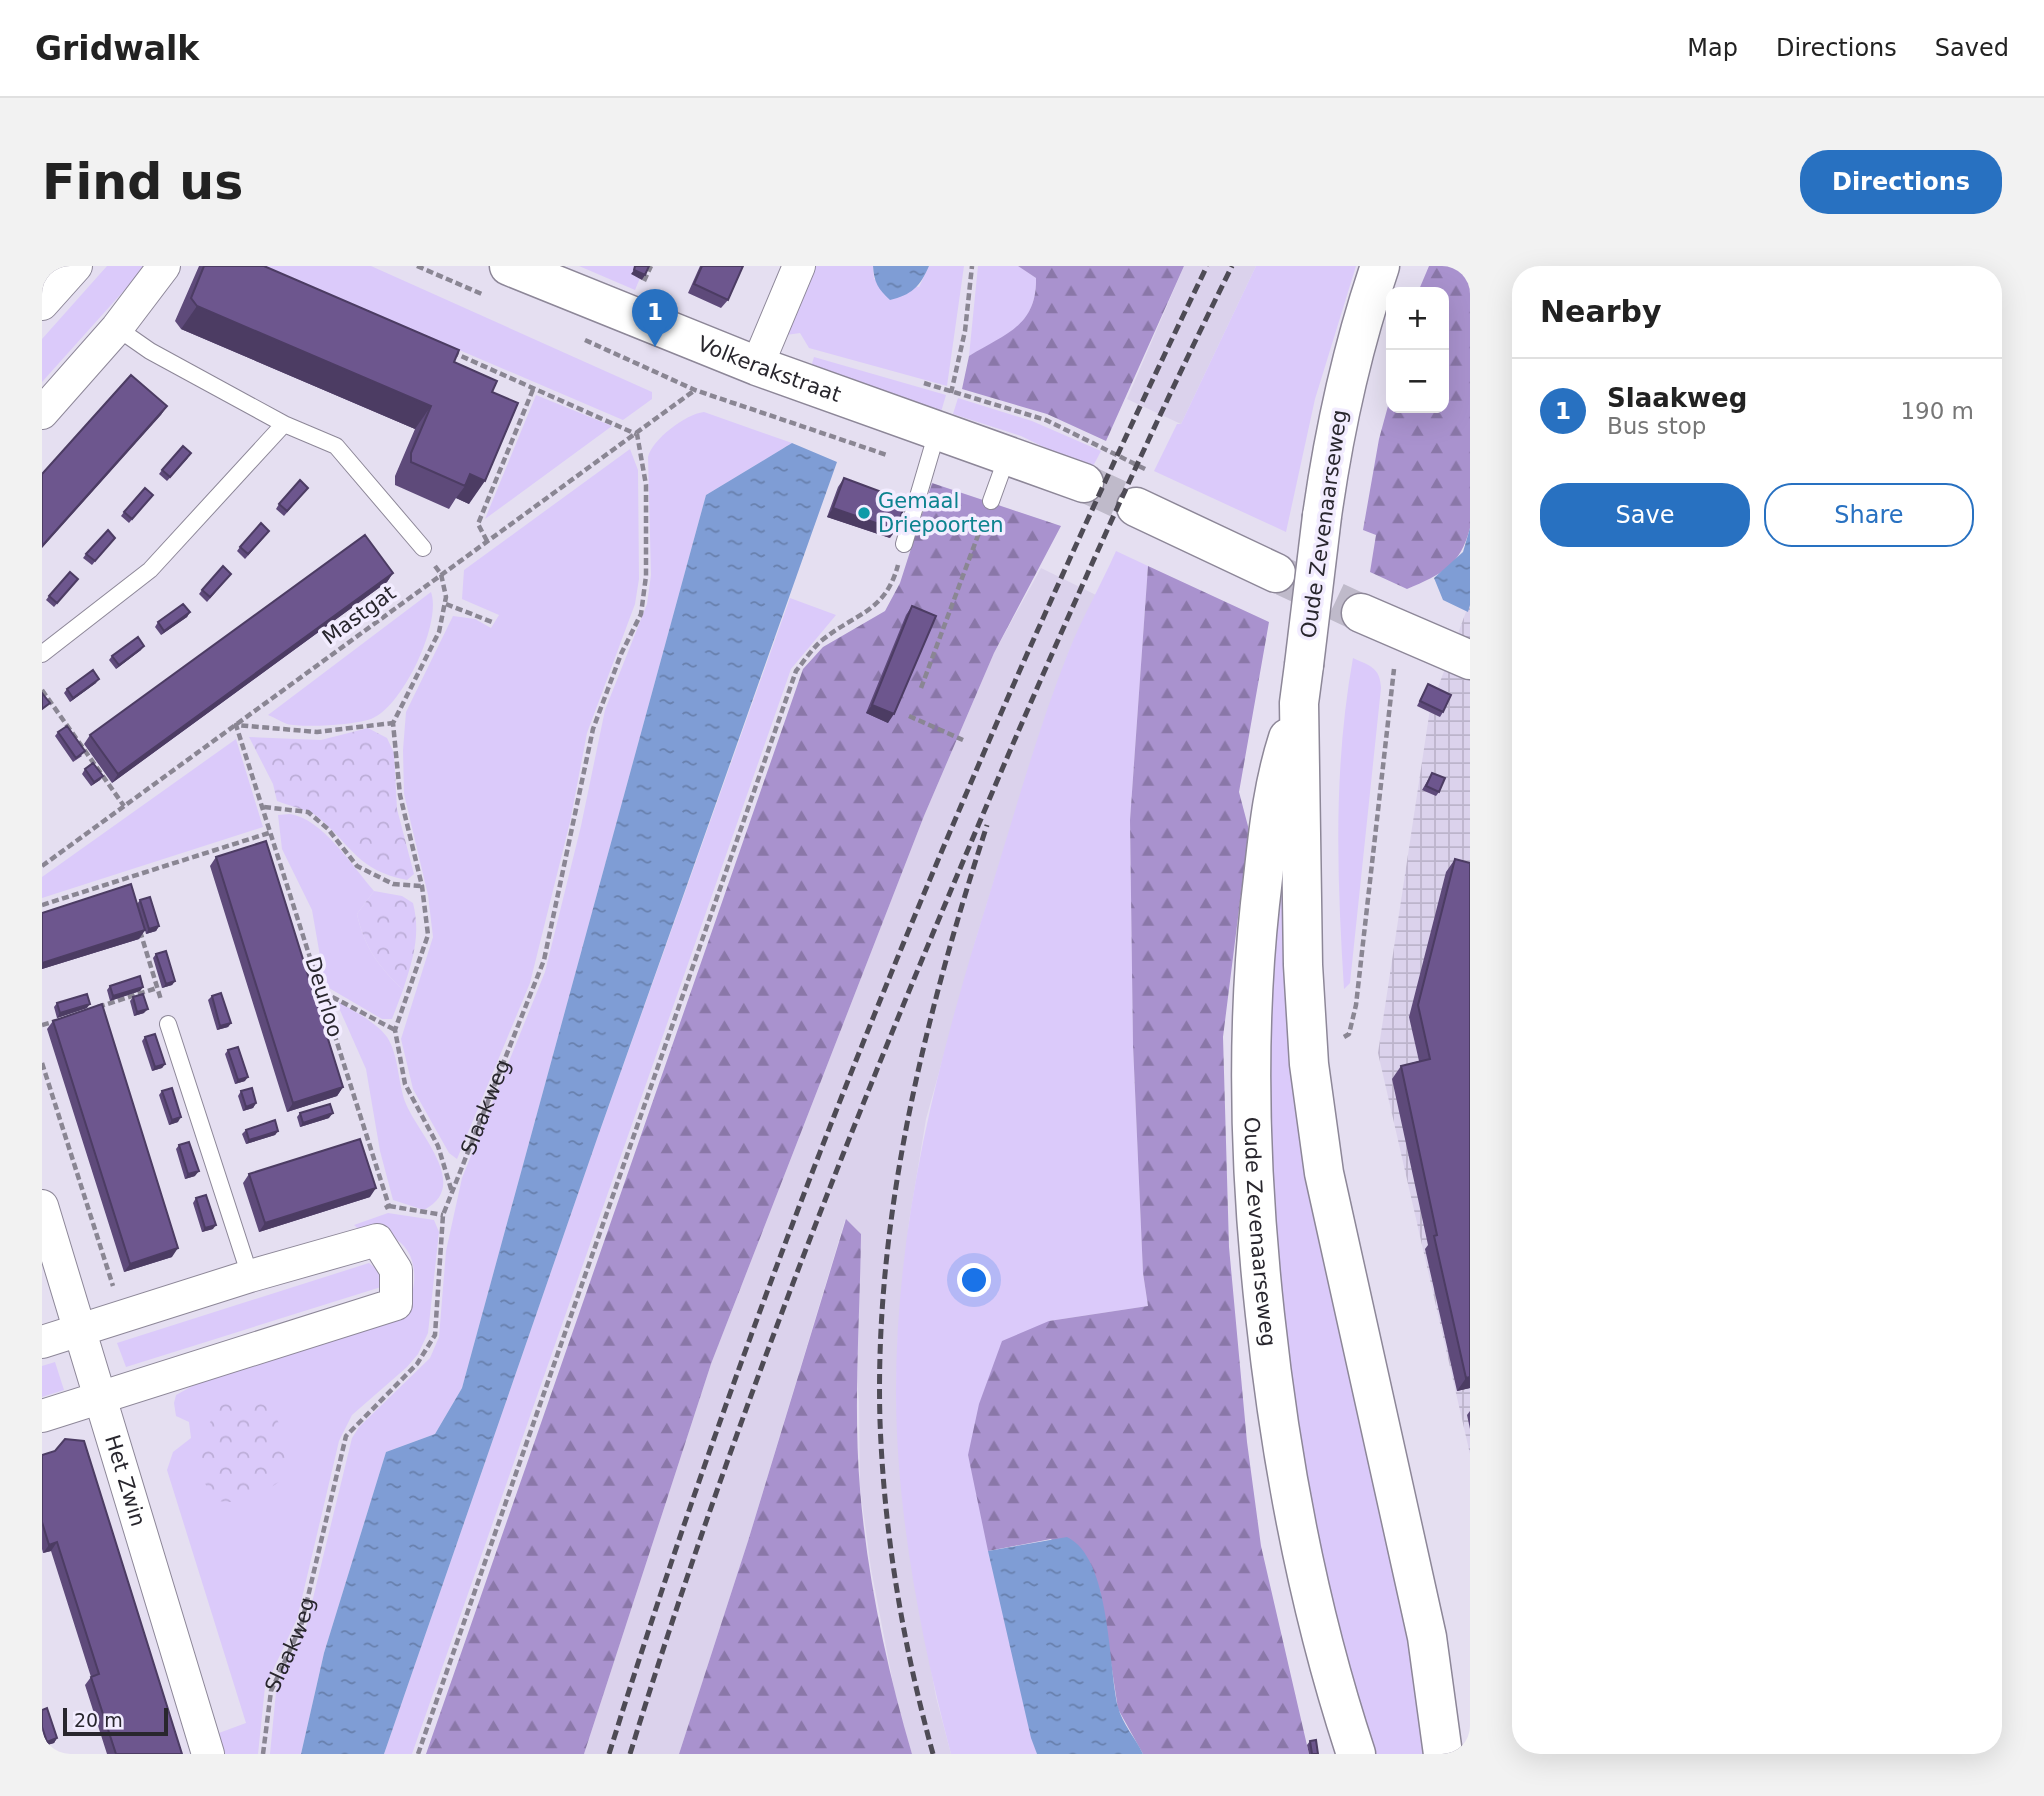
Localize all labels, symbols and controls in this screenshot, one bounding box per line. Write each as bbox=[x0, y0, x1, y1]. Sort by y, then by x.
text: Gridwalk bbox=[35, 29, 199, 68]
text: Map bbox=[1687, 34, 1738, 62]
text: Directions bbox=[1776, 34, 1897, 62]
text: Saved bbox=[1935, 34, 2009, 62]
button: Directions bbox=[1800, 150, 2002, 214]
text: Find us bbox=[42, 154, 243, 211]
map controls bbox=[1386, 287, 1449, 413]
button: + bbox=[1386, 287, 1449, 350]
pin: 1 bbox=[632, 289, 678, 347]
text: Nearby bbox=[1540, 294, 1662, 329]
street label: Volkerakstraat bbox=[694, 331, 844, 407]
button: − bbox=[1386, 350, 1449, 413]
text: Slaakweg bbox=[1607, 383, 1747, 413]
text: 1 bbox=[1555, 398, 1571, 424]
text: 190 m bbox=[1900, 398, 1974, 424]
street label: Oude Zevenaarseweg bbox=[1296, 408, 1352, 640]
text: Bus stop bbox=[1607, 413, 1706, 439]
button: Save bbox=[1540, 483, 1750, 547]
button: Share bbox=[1764, 483, 1974, 547]
place label: Gemaal Driepoorten bbox=[878, 489, 1004, 537]
marker: Gemaal Driepoorten bbox=[856, 505, 872, 521]
street label: Mastgat bbox=[318, 580, 400, 650]
street label: Deurloo bbox=[300, 954, 348, 1040]
street label: Slaakweg bbox=[456, 1056, 515, 1158]
street label: Oude Zevenaarseweg bbox=[1239, 1116, 1280, 1348]
your location bbox=[957, 1263, 991, 1297]
street label: Het Zwin bbox=[100, 1432, 150, 1529]
street label: Slaakweg bbox=[260, 1595, 319, 1696]
scale bar bbox=[63, 1705, 168, 1737]
text: 20 m bbox=[74, 1709, 123, 1731]

